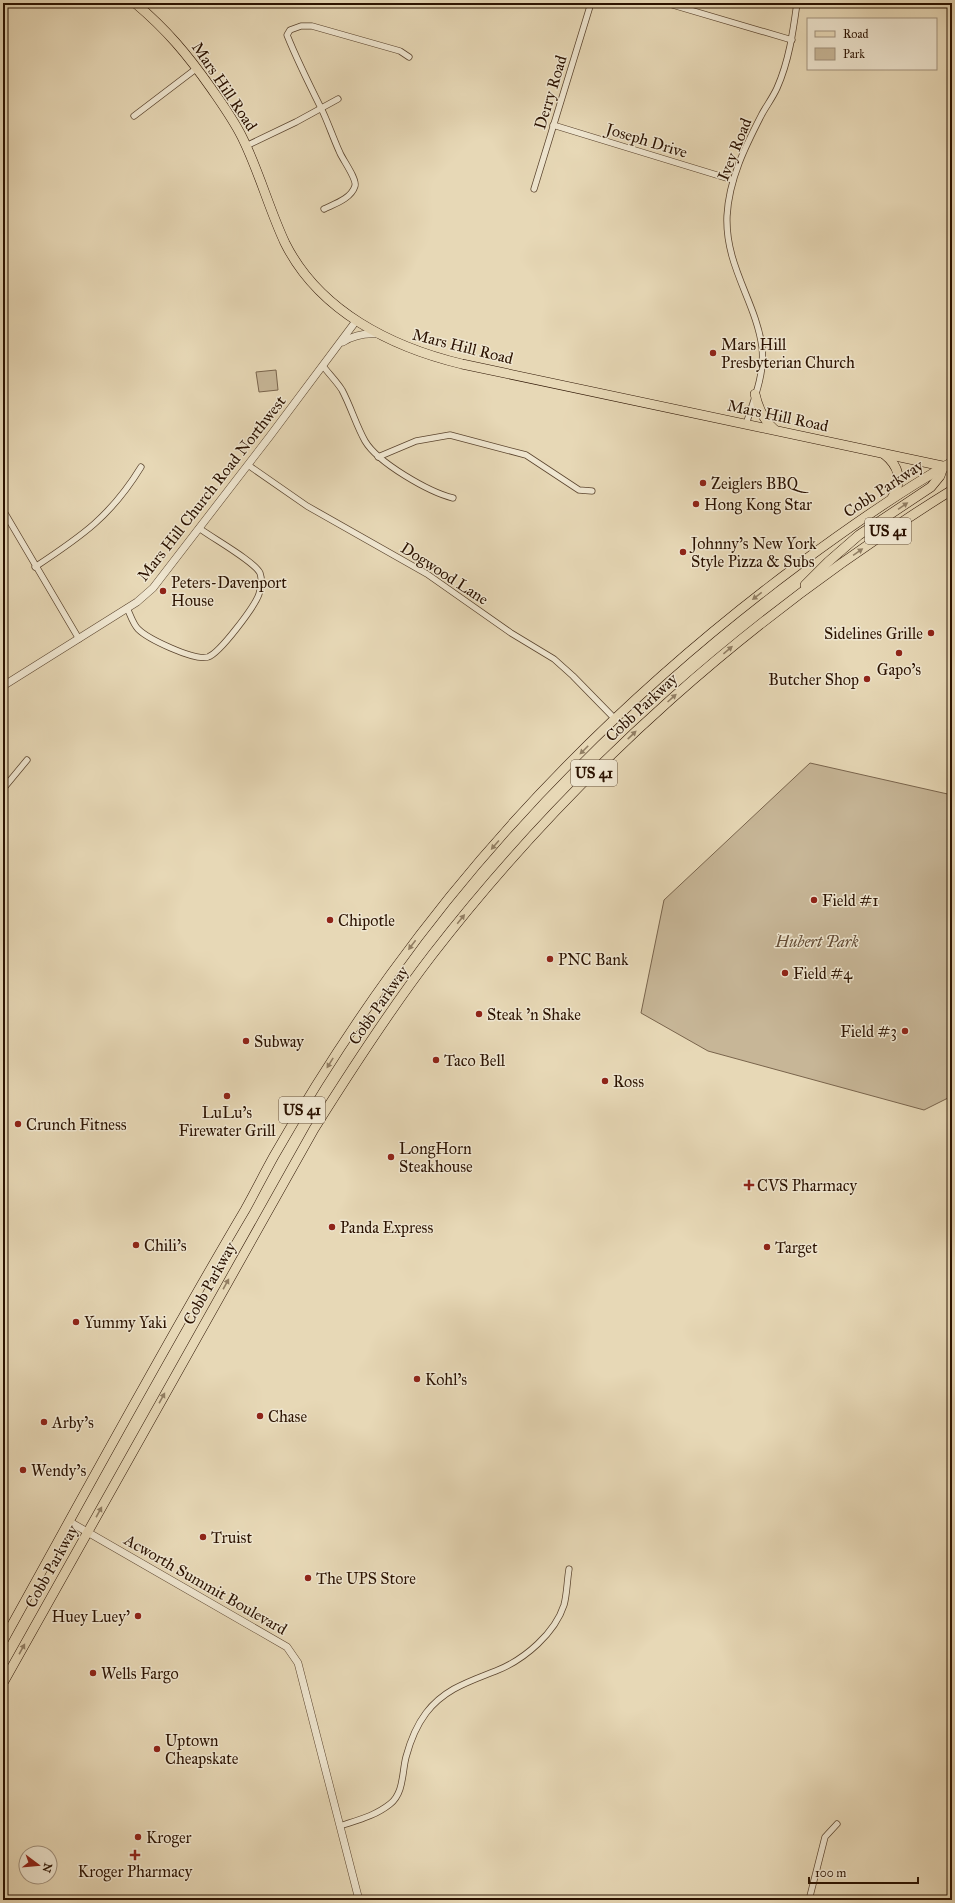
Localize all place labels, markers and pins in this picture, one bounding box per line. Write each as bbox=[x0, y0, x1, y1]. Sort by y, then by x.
place label: Mars Hill Presbyterian Church bbox=[721, 335, 855, 372]
marker: Mars Hill Presbyterian Church bbox=[708, 348, 718, 358]
place label: Zeiglers BBQ bbox=[711, 474, 810, 494]
marker: Zeiglers BBQ bbox=[698, 478, 708, 488]
place label: Hong Kong Star bbox=[704, 495, 812, 515]
marker: Hong Kong Star bbox=[691, 499, 701, 509]
place label: Johnny's New York Style Pizza & Subs bbox=[689, 534, 817, 571]
marker: Johnny's New York Style Pizza & Subs bbox=[678, 547, 688, 557]
place label: Peters-Davenport House bbox=[171, 573, 287, 610]
marker: Peters-Davenport House bbox=[158, 586, 168, 596]
place label: Sidelines Grille bbox=[824, 624, 923, 643]
marker: Sidelines Grille bbox=[926, 628, 936, 638]
marker: Gapo's bbox=[894, 648, 904, 658]
place label: Gapo's bbox=[877, 660, 921, 679]
place label: Butcher Shop bbox=[768, 670, 859, 689]
marker: Butcher Shop bbox=[862, 674, 872, 684]
place label: Field #1 bbox=[822, 891, 879, 910]
marker: Field #1 bbox=[809, 895, 819, 905]
place label: Chipotle bbox=[338, 911, 395, 930]
marker: Chipotle bbox=[325, 915, 335, 925]
place label: PNC Bank bbox=[558, 950, 629, 969]
marker: PNC Bank bbox=[545, 954, 555, 964]
place label: Field #4 bbox=[793, 964, 853, 983]
marker: Field #4 bbox=[780, 968, 790, 978]
place label: Steak 'n Shake bbox=[487, 1005, 581, 1024]
marker: Steak 'n Shake bbox=[474, 1009, 484, 1019]
place label: Field #3 bbox=[840, 1022, 897, 1041]
marker: Field #3 bbox=[900, 1026, 910, 1036]
place label: Subway bbox=[254, 1032, 304, 1051]
marker: Subway bbox=[241, 1036, 251, 1046]
place label: Taco Bell bbox=[444, 1051, 506, 1070]
marker: Taco Bell bbox=[431, 1055, 441, 1065]
place label: Ross bbox=[613, 1072, 644, 1091]
marker: Ross bbox=[600, 1076, 610, 1086]
marker: LuLu's Firewater Grill bbox=[222, 1091, 232, 1101]
place label: LuLu's Firewater Grill bbox=[178, 1103, 276, 1140]
place label: Crunch Fitness bbox=[26, 1115, 127, 1134]
marker: Crunch Fitness bbox=[13, 1119, 23, 1129]
place label: LongHorn Steakhouse bbox=[399, 1139, 473, 1176]
marker: LongHorn Steakhouse bbox=[386, 1152, 396, 1162]
place label: CVS Pharmacy bbox=[757, 1176, 857, 1195]
marker: CVS Pharmacy bbox=[744, 1180, 754, 1190]
place label: Panda Express bbox=[340, 1218, 433, 1237]
marker: Panda Express bbox=[327, 1222, 337, 1232]
place label: Chili's bbox=[144, 1236, 187, 1255]
place label: Target bbox=[775, 1238, 818, 1258]
marker: Chili's bbox=[131, 1240, 141, 1250]
marker: Target bbox=[762, 1242, 772, 1252]
place label: Yummy Yaki bbox=[84, 1313, 167, 1332]
marker: Yummy Yaki bbox=[71, 1317, 81, 1327]
place label: Kohl's bbox=[425, 1370, 467, 1389]
marker: Kohl's bbox=[412, 1374, 422, 1384]
place label: Chase bbox=[268, 1407, 307, 1426]
marker: Chase bbox=[255, 1411, 265, 1421]
place label: Arby's bbox=[51, 1413, 94, 1432]
marker: Arby's bbox=[39, 1417, 49, 1427]
place label: Wendy's bbox=[31, 1461, 86, 1480]
marker: Wendy's bbox=[18, 1465, 28, 1475]
place label: Truist bbox=[211, 1528, 252, 1547]
marker: Truist bbox=[198, 1532, 208, 1542]
place label: The UPS Store bbox=[316, 1569, 416, 1588]
marker: The UPS Store bbox=[303, 1573, 313, 1583]
place label: Huey Luey' bbox=[52, 1607, 130, 1626]
marker: Huey Luey' bbox=[133, 1611, 143, 1621]
place label: Wells Fargo bbox=[101, 1664, 179, 1684]
marker: Wells Fargo bbox=[88, 1668, 98, 1678]
place label: Uptown Cheapskate bbox=[165, 1731, 239, 1768]
marker: Uptown Cheapskate bbox=[152, 1744, 162, 1754]
place label: Kroger bbox=[146, 1828, 192, 1848]
marker: Kroger bbox=[133, 1832, 143, 1842]
marker: Kroger Pharmacy bbox=[130, 1850, 140, 1860]
place label: Kroger Pharmacy bbox=[78, 1862, 193, 1882]

